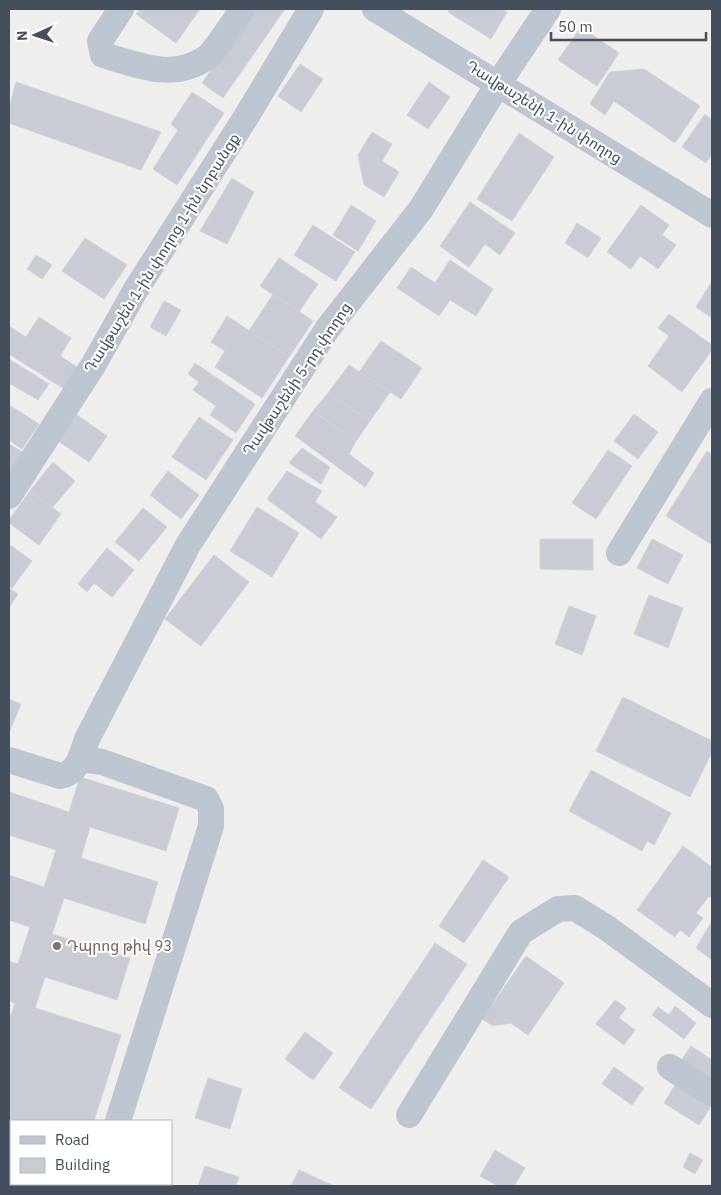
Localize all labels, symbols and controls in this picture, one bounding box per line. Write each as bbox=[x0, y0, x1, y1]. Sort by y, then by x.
north arrow bbox=[10, 10, 60, 60]
scale bar bbox=[551, 10, 706, 42]
text: 50 m bbox=[558, 17, 593, 36]
text: N bbox=[13, 30, 31, 41]
street label: Դավթաշենի 1-ին փողոց bbox=[463, 56, 626, 167]
street label: Դավթաշեն 1-ին փողոց 1-ին նրբանցք bbox=[80, 129, 244, 376]
street label: Դավթաշենի 5-րդ փողոց bbox=[238, 298, 355, 459]
place label: Դպրոց թիվ 93 bbox=[67, 936, 172, 955]
marker: Դպրոց թիվ 93 bbox=[51, 940, 63, 952]
legend bbox=[10, 1120, 172, 1185]
text: Road bbox=[55, 1130, 90, 1149]
text: Building bbox=[55, 1155, 110, 1174]

